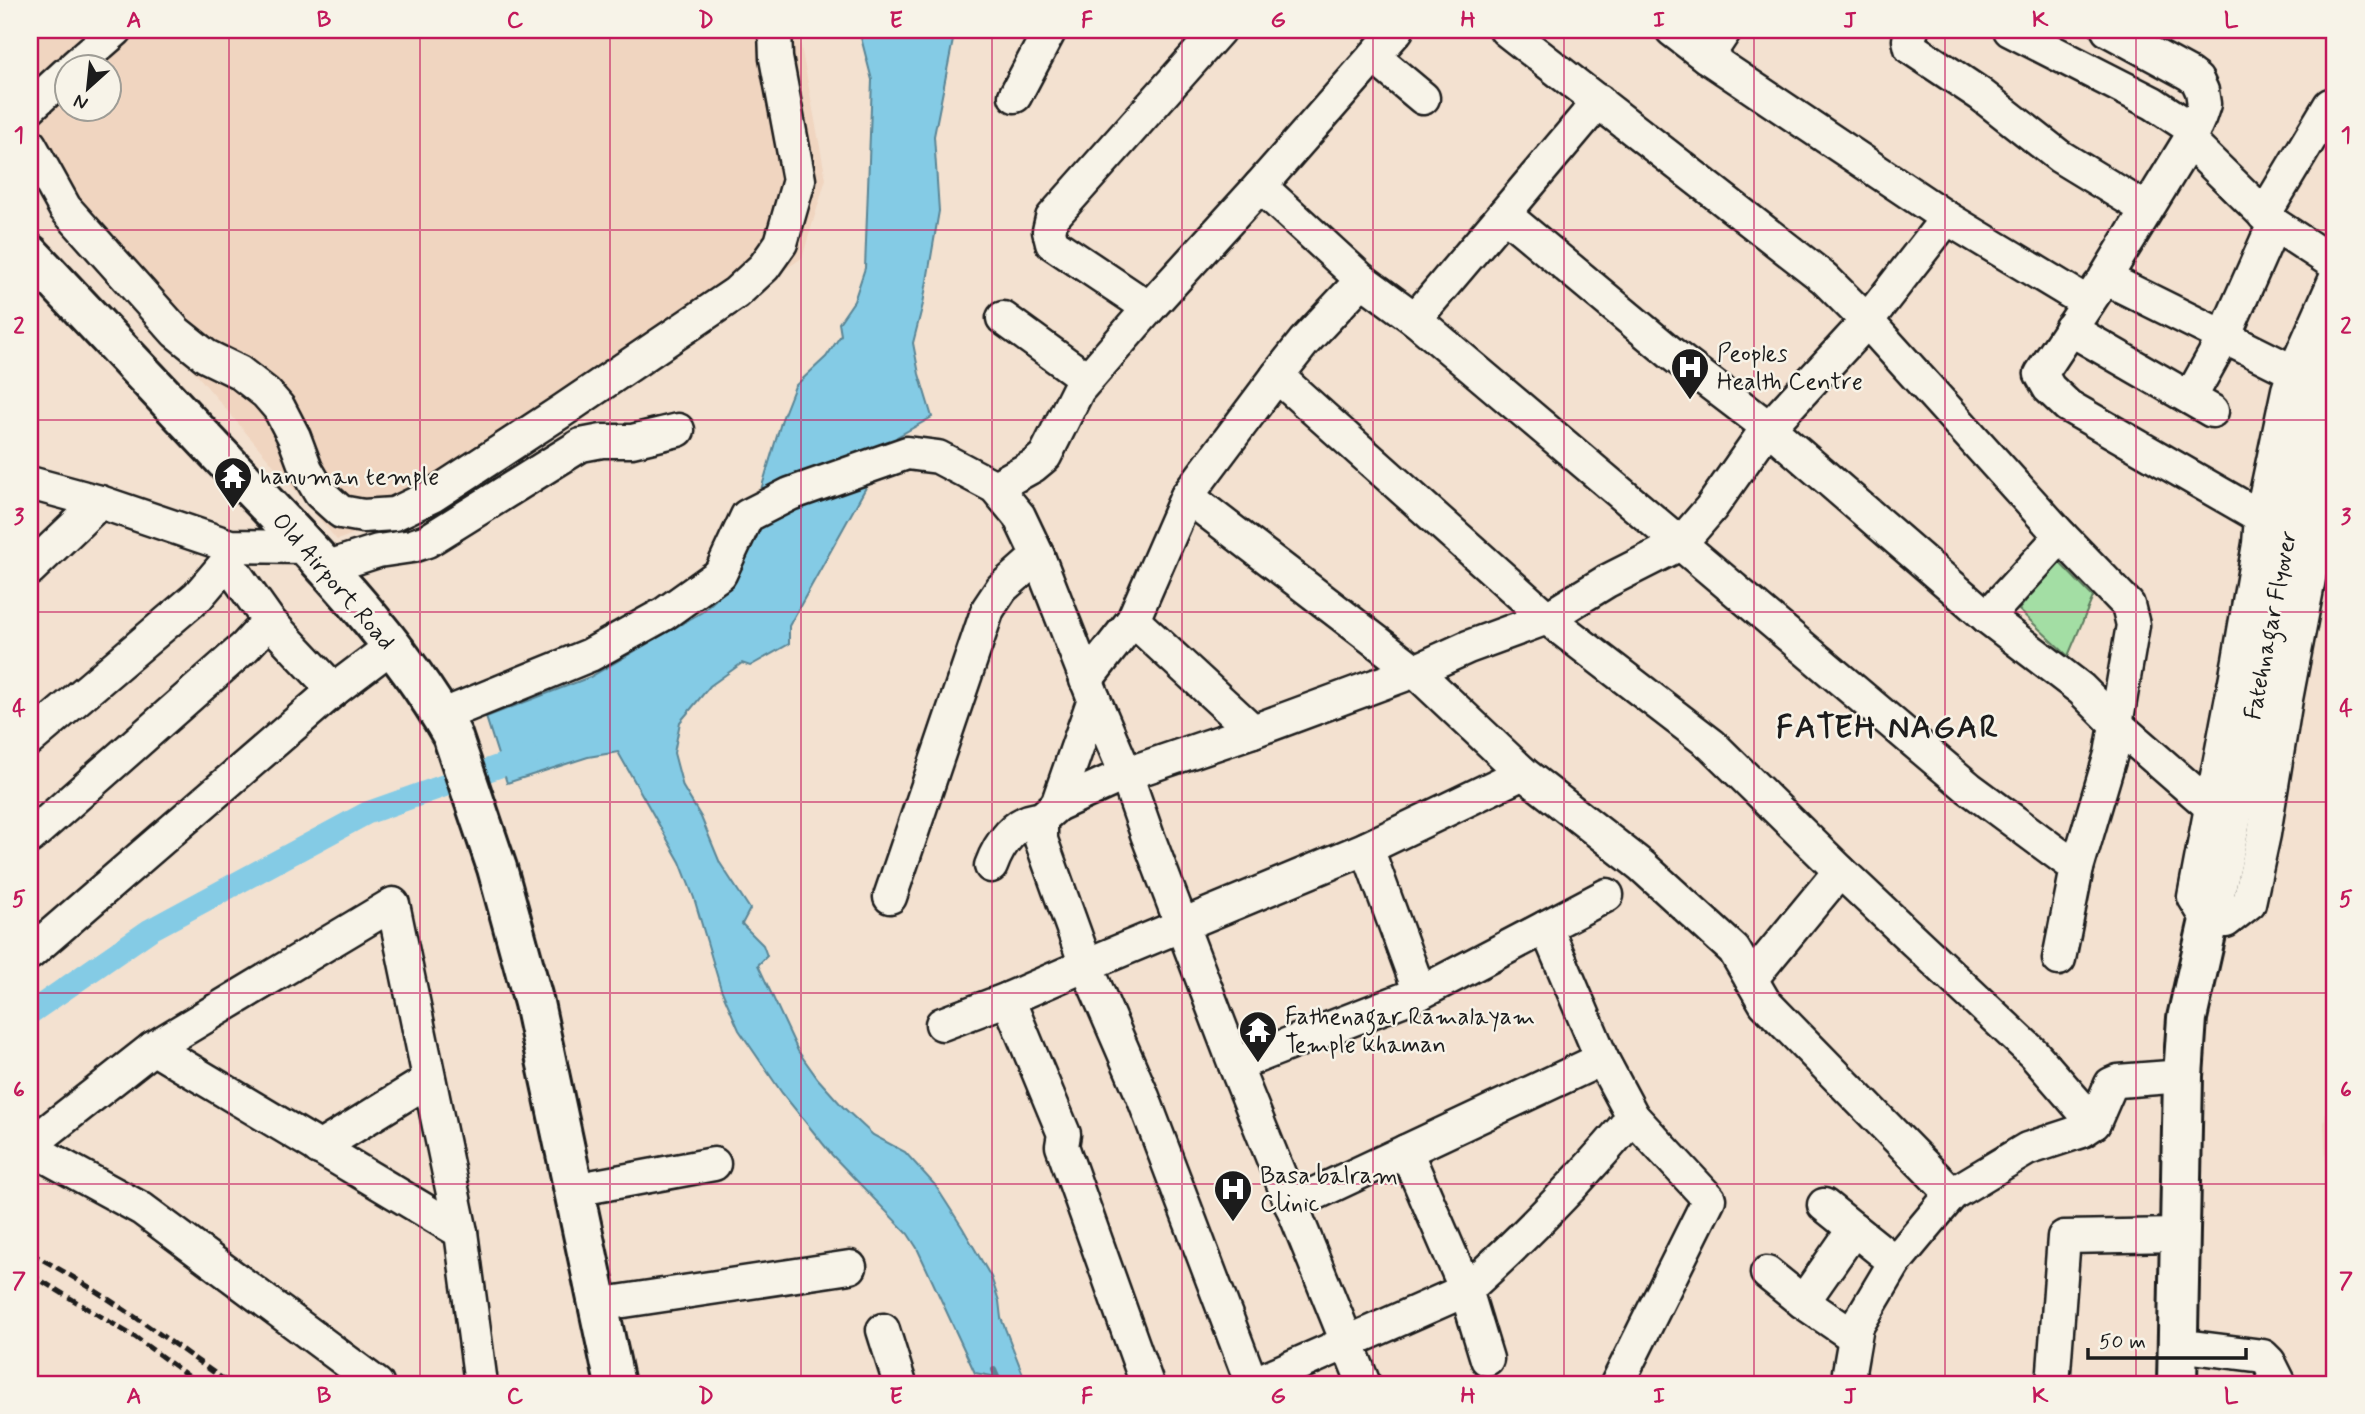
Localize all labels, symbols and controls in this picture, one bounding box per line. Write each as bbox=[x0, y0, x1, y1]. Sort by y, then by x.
text: A bbox=[126, 6, 142, 36]
text: B bbox=[317, 6, 332, 36]
text: C bbox=[507, 6, 524, 36]
text: D bbox=[698, 6, 714, 36]
text: E bbox=[889, 6, 903, 36]
text: F bbox=[1081, 6, 1093, 36]
text: G bbox=[1270, 6, 1286, 36]
text: H bbox=[1460, 6, 1476, 36]
text: I bbox=[1653, 6, 1665, 36]
text: J bbox=[1843, 6, 1857, 36]
text: K bbox=[2032, 6, 2049, 36]
text: L bbox=[2224, 6, 2239, 36]
north arrow bbox=[52, 52, 122, 122]
text: N bbox=[70, 88, 92, 116]
text: 1 bbox=[14, 121, 24, 151]
text: 1 bbox=[2341, 121, 2351, 151]
text: 2 bbox=[13, 312, 25, 342]
text: 2 bbox=[2340, 312, 2352, 342]
place label: Peoples Health Centre bbox=[1717, 339, 1863, 398]
hospital icon: Peoples Health Centre bbox=[1669, 346, 1711, 401]
temple icon: hanuman temple bbox=[212, 455, 254, 510]
place label: hanuman temple bbox=[260, 462, 439, 493]
text: 3 bbox=[14, 503, 25, 533]
text: 3 bbox=[2341, 503, 2352, 533]
street label: Old Airport Road bbox=[265, 507, 401, 657]
street label: Fatehnagar Flyover bbox=[2238, 528, 2308, 723]
text: 4 bbox=[12, 694, 26, 724]
text: 4 bbox=[2339, 694, 2353, 724]
district label: FATEH NAGAR bbox=[1776, 707, 2000, 749]
text: 5 bbox=[12, 885, 26, 915]
text: 5 bbox=[2339, 885, 2353, 915]
place label: Fathenagar Ramalayam Temple khaman bbox=[1285, 1002, 1535, 1061]
temple icon: Fathenagar Ramalayam Temple khaman bbox=[1237, 1009, 1279, 1064]
text: 6 bbox=[13, 1076, 25, 1106]
text: 6 bbox=[2340, 1076, 2352, 1106]
place label: Basa balram Clinic bbox=[1260, 1161, 1398, 1220]
hospital icon: Basa balram Clinic bbox=[1212, 1168, 1254, 1223]
text: 7 bbox=[12, 1267, 26, 1297]
text: 7 bbox=[2339, 1267, 2353, 1297]
scale bar bbox=[2088, 1316, 2246, 1360]
text: 50 m bbox=[2099, 1328, 2146, 1356]
text: A bbox=[126, 1382, 142, 1412]
text: B bbox=[317, 1382, 332, 1412]
text: C bbox=[507, 1382, 524, 1412]
text: D bbox=[698, 1382, 714, 1412]
text: E bbox=[889, 1382, 903, 1412]
text: F bbox=[1081, 1382, 1093, 1412]
text: G bbox=[1270, 1382, 1286, 1412]
text: H bbox=[1460, 1382, 1476, 1412]
text: I bbox=[1653, 1382, 1665, 1412]
text: J bbox=[1843, 1382, 1857, 1412]
text: K bbox=[2032, 1382, 2049, 1412]
text: L bbox=[2224, 1382, 2239, 1412]

